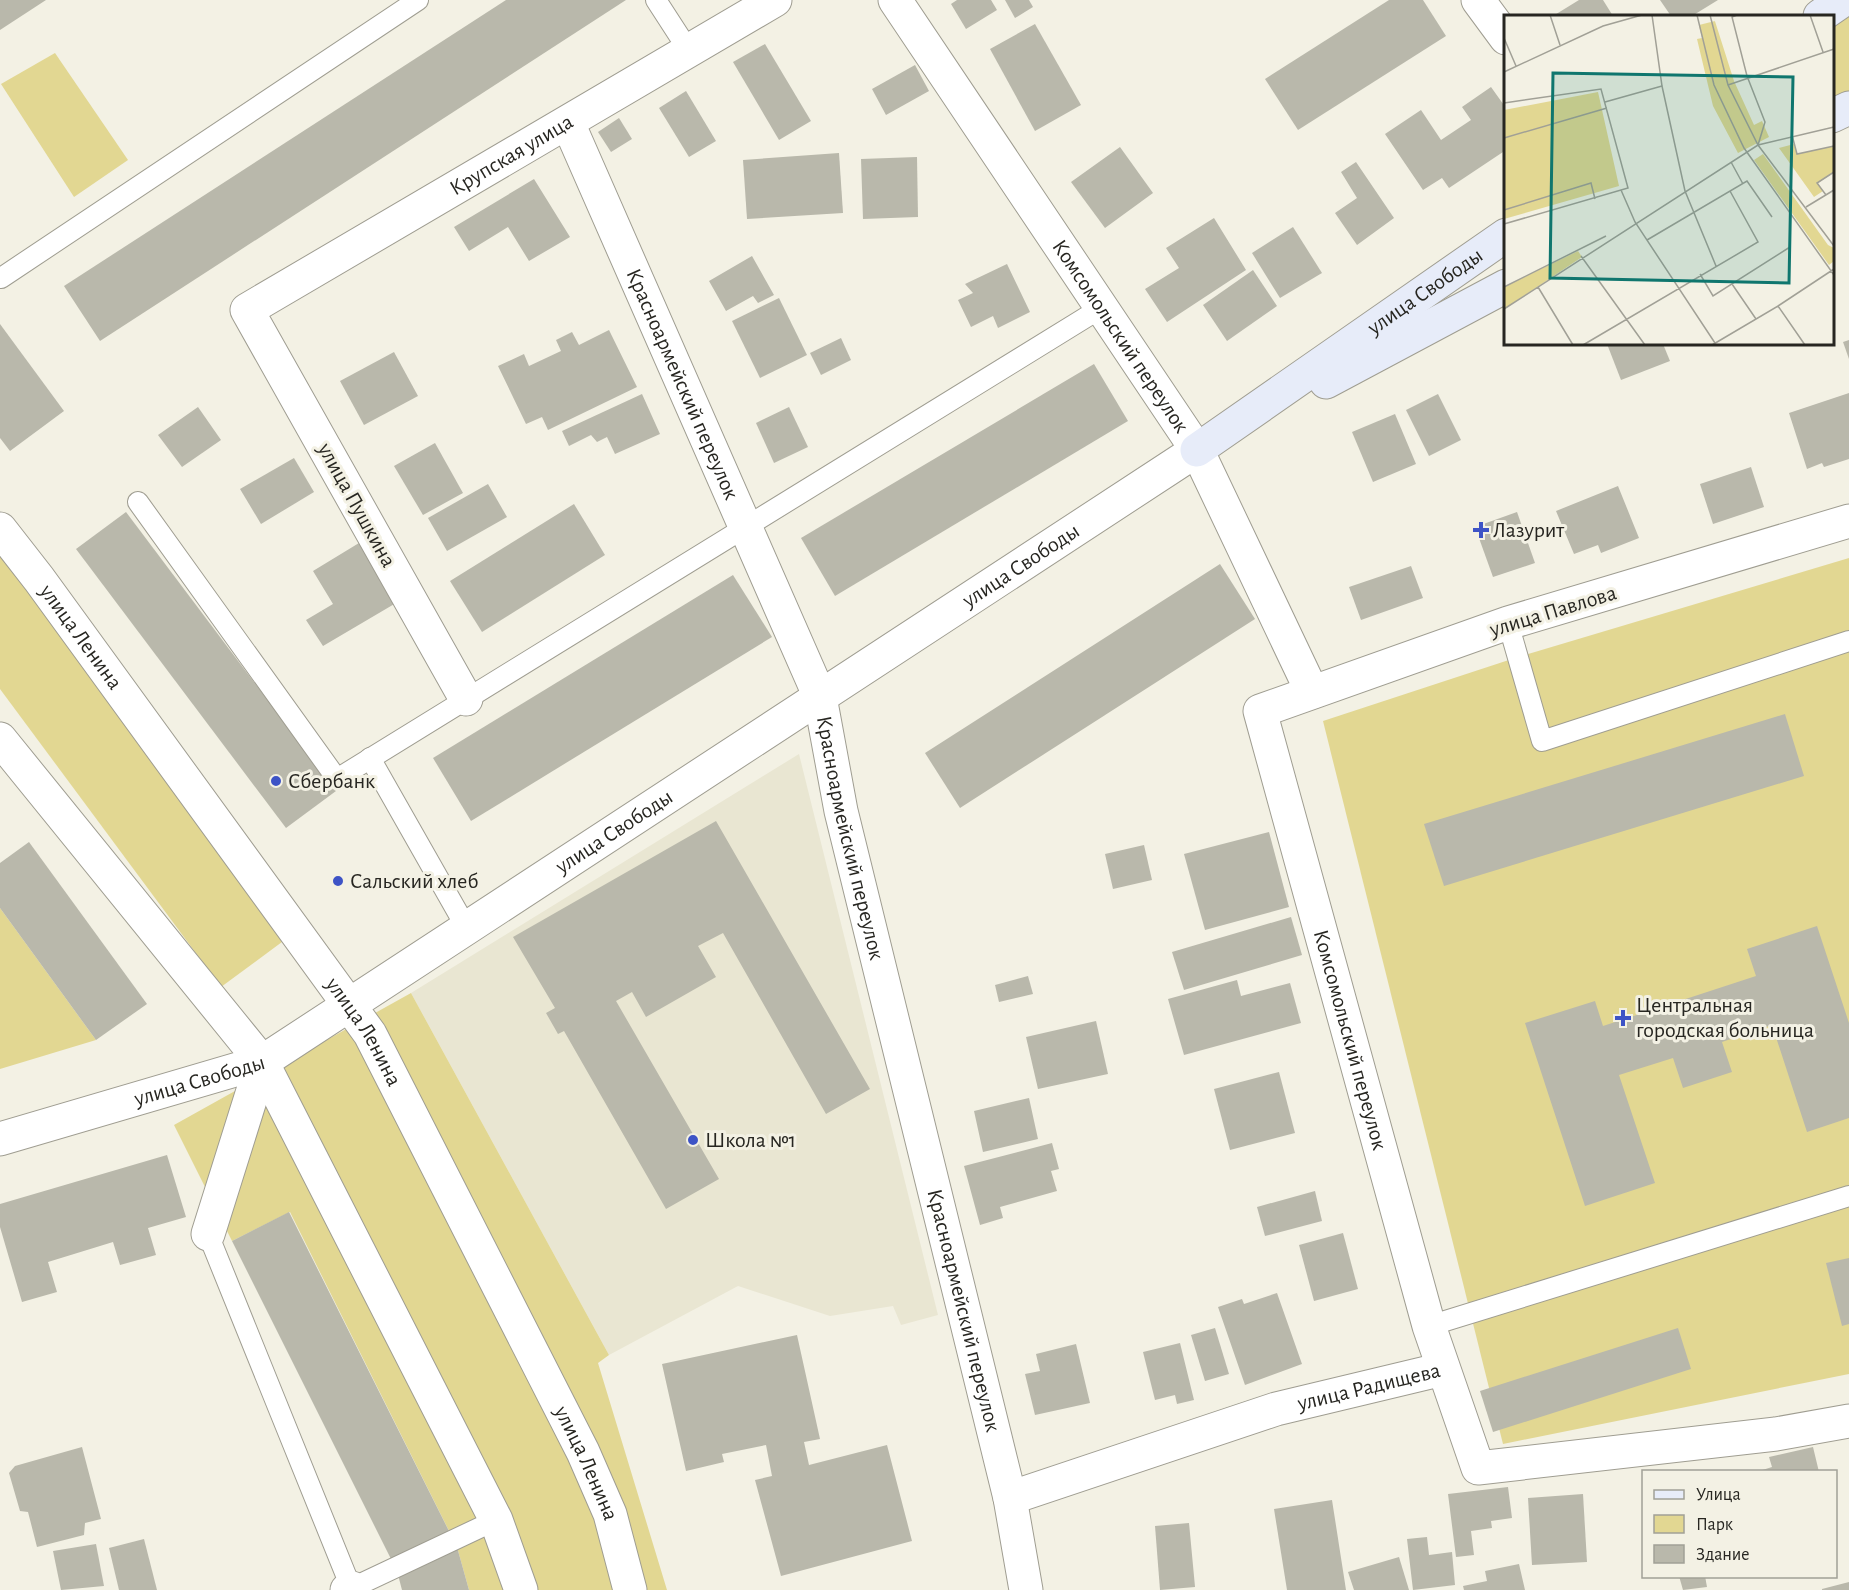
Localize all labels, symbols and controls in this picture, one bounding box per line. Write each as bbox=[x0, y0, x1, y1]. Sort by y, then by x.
inset map bbox=[1504, 15, 1834, 345]
street label: Крупская улица bbox=[446, 110, 577, 199]
street label: Комсомольский переулок bbox=[1048, 236, 1193, 437]
street label: улица Свободы bbox=[1363, 244, 1487, 339]
street label: Красноармейский переулок bbox=[622, 265, 743, 503]
street label: улица Пушкина bbox=[313, 438, 400, 571]
street label: улица Свободы bbox=[958, 519, 1083, 612]
place label: Лазурит bbox=[1493, 519, 1565, 541]
marker: Лазурит bbox=[1474, 523, 1488, 537]
street label: улица Ленина bbox=[35, 580, 126, 693]
street label: улица Павлова bbox=[1486, 581, 1619, 641]
street label: Красноармейский переулок bbox=[813, 714, 888, 962]
place label: Сбербанк bbox=[288, 770, 375, 792]
marker: Сбербанк bbox=[269, 774, 283, 788]
street label: улица Свободы bbox=[551, 785, 677, 878]
place label: Сальский хлеб bbox=[350, 870, 478, 892]
marker: Сальский хлеб bbox=[331, 874, 345, 888]
street label: Комсомольский переулок bbox=[1310, 927, 1391, 1152]
street label: улица Ленина bbox=[321, 973, 406, 1090]
place label: Центральная городская больница bbox=[1636, 994, 1814, 1041]
marker: Центральная городская больница bbox=[1614, 1009, 1632, 1027]
street label: улица Свободы bbox=[131, 1051, 267, 1110]
place label: Школа №1 bbox=[705, 1129, 796, 1151]
marker: Школа №1 bbox=[686, 1133, 700, 1147]
street label: Красноармейский переулок bbox=[923, 1187, 1004, 1434]
street label: улица Радищева bbox=[1294, 1359, 1443, 1415]
street label: улица Ленина bbox=[550, 1402, 622, 1523]
legend bbox=[1642, 1470, 1837, 1578]
text: Улица bbox=[1696, 1486, 1741, 1504]
text: Парк bbox=[1696, 1516, 1734, 1534]
text: Здание bbox=[1696, 1546, 1750, 1564]

